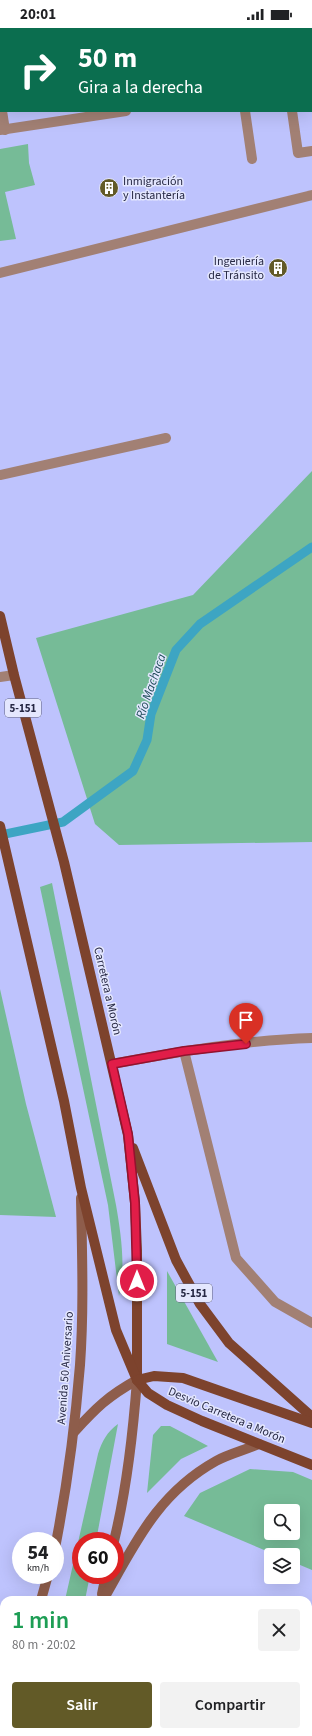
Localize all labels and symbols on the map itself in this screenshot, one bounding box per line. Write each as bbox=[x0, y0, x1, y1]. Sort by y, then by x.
place label: Inmigración y Instantería bbox=[123, 173, 185, 204]
building icon: Inmigración y Instantería bbox=[98, 177, 120, 199]
place label: Ingeniería de Tránsito bbox=[208, 253, 264, 284]
building icon: Ingeniería de Tránsito bbox=[267, 257, 289, 279]
water label: Río Machaca bbox=[131, 651, 170, 721]
road number: 5-151 bbox=[5, 699, 41, 717]
street label: Carretera a Morón bbox=[89, 945, 126, 1037]
pin bbox=[229, 1003, 263, 1044]
position arrow bbox=[116, 1260, 158, 1302]
road number: 5-151 bbox=[176, 1284, 212, 1302]
street label: Avenida 50 Aniversario bbox=[53, 1311, 78, 1425]
street label: Desvio Carretera a Morón bbox=[166, 1383, 288, 1448]
speed limit sign: 60 bbox=[72, 1532, 124, 1584]

